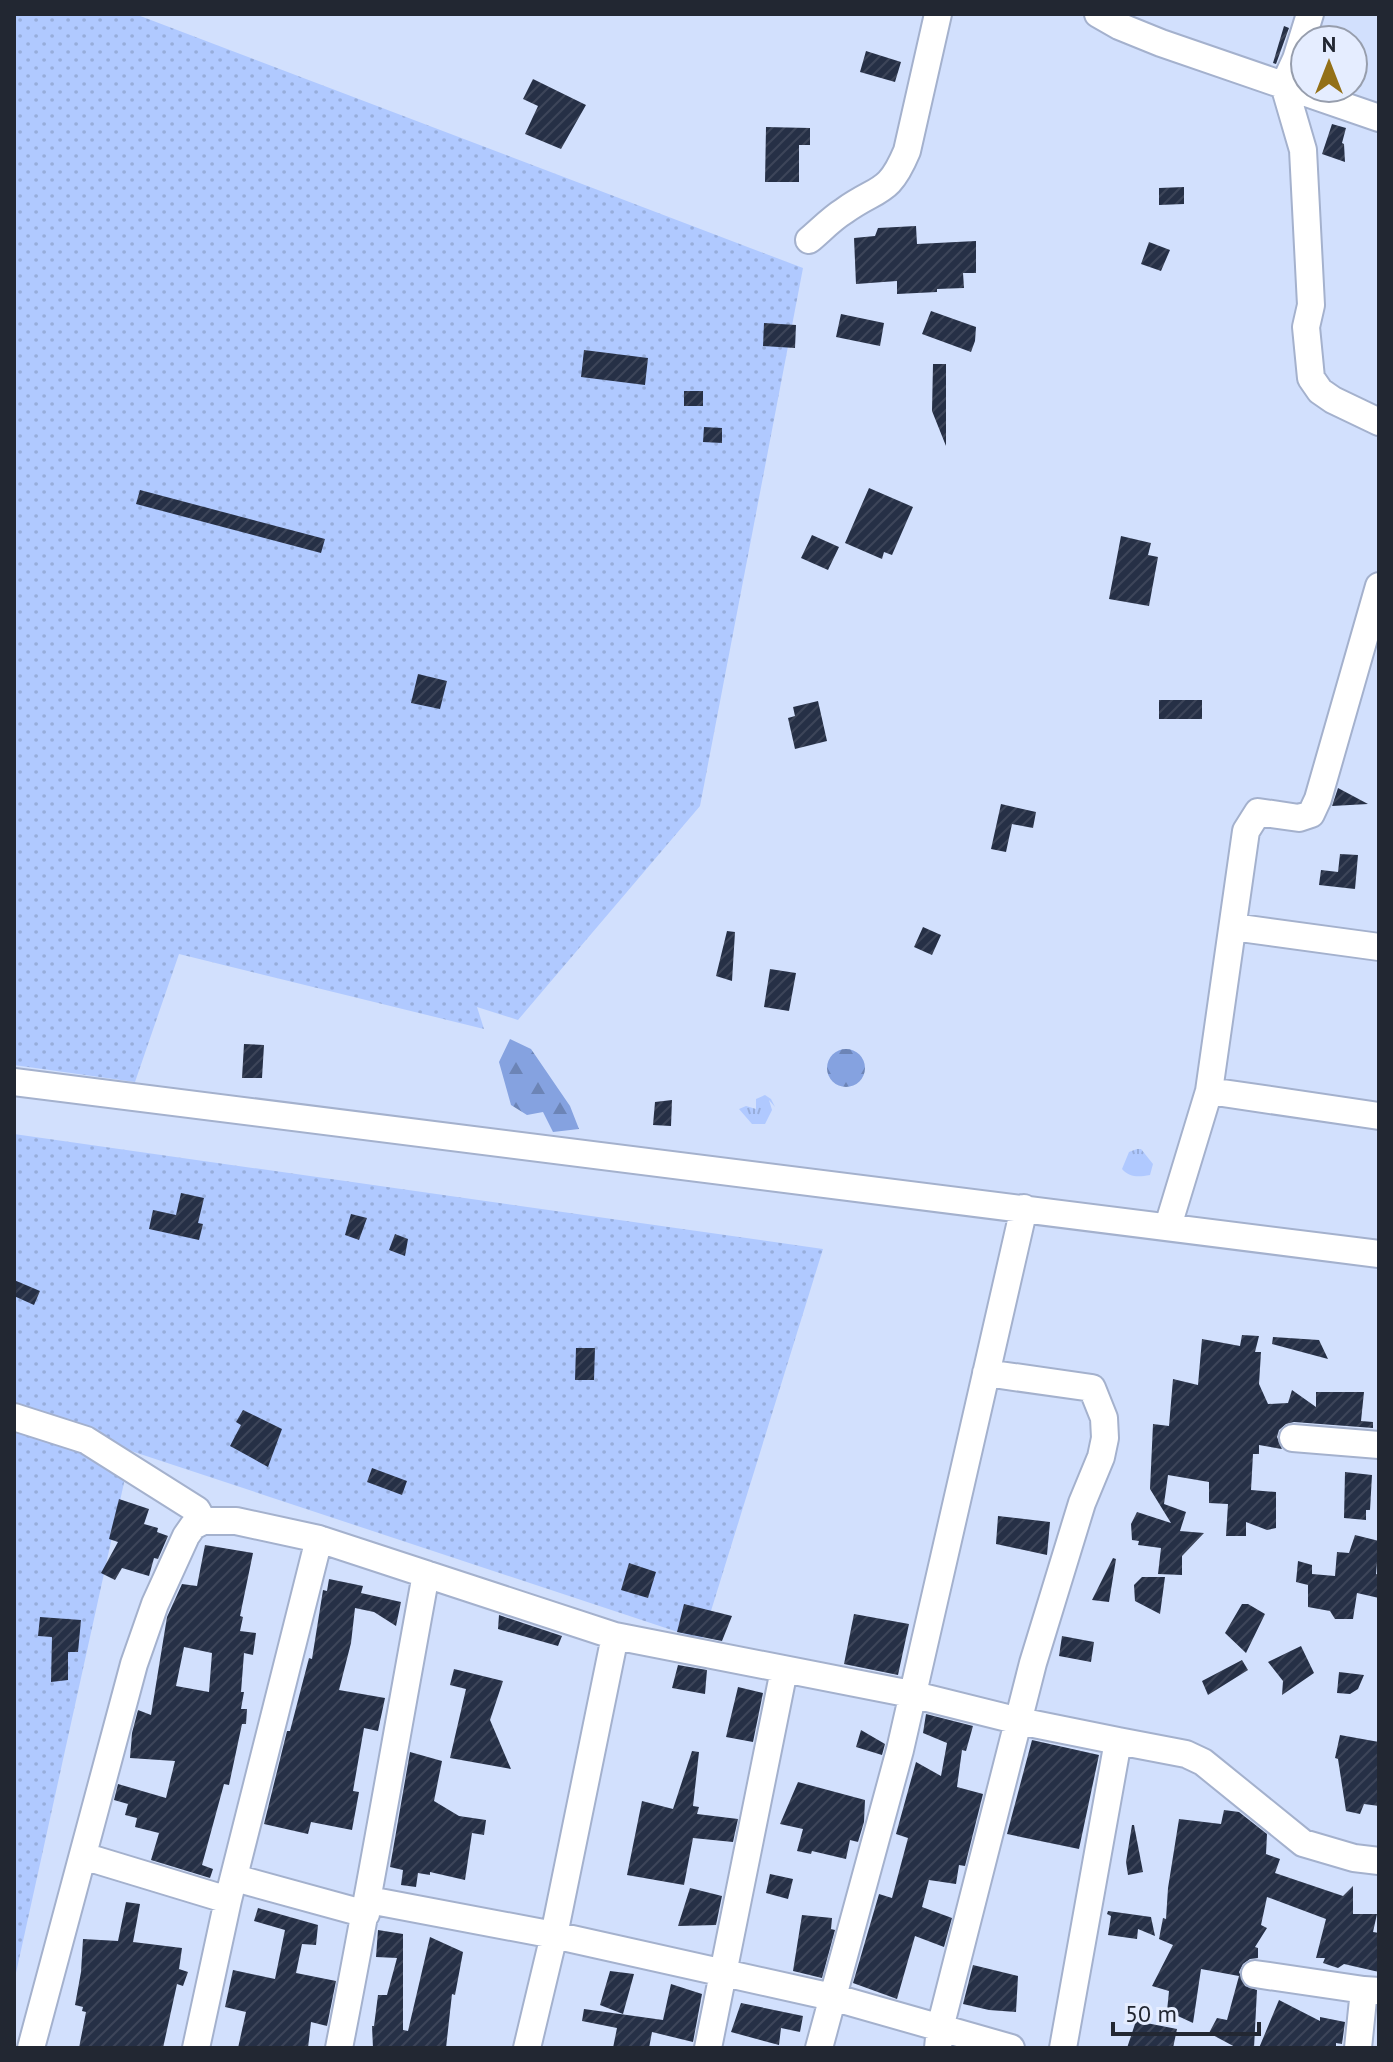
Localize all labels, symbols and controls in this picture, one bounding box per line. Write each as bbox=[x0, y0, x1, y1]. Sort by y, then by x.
north arrow bbox=[1289, 24, 1369, 104]
text: N bbox=[1322, 30, 1336, 58]
scale bar bbox=[1113, 1986, 1259, 2036]
text: 50 m bbox=[1125, 1998, 1177, 2029]

